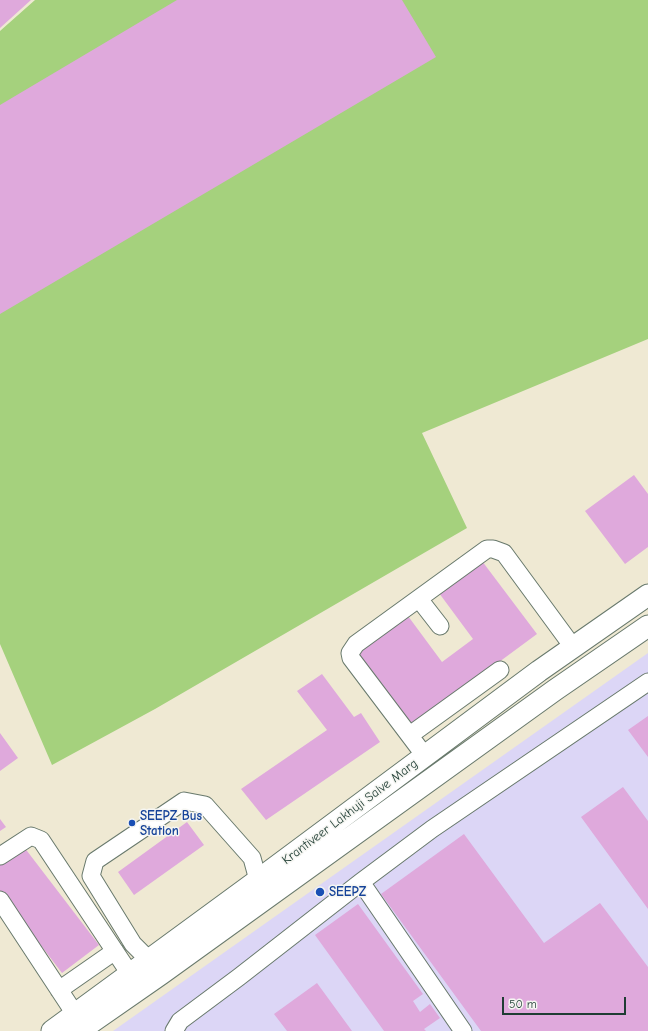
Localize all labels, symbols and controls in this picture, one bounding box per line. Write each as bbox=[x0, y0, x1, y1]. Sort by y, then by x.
street label: Krantiveer Lakhuji Salve Marg bbox=[279, 756, 421, 868]
place label: SEEPZ Bus Station bbox=[140, 808, 202, 839]
marker: SEEPZ Bus Station bbox=[127, 818, 137, 828]
place label: SEEPZ bbox=[329, 884, 366, 900]
marker: SEEPZ bbox=[314, 886, 326, 898]
scale bar bbox=[504, 989, 628, 1015]
text: 50 m bbox=[509, 997, 537, 1011]

